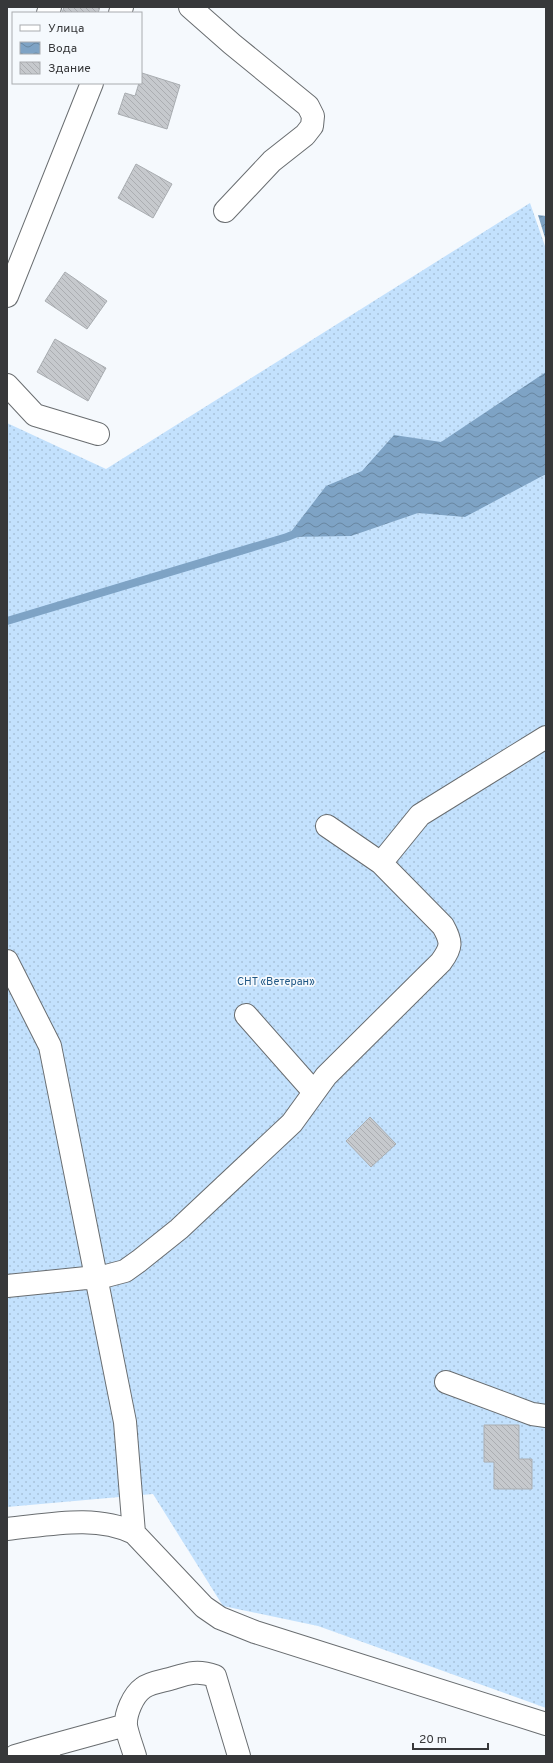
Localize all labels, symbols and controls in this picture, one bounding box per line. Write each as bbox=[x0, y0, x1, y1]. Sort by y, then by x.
legend bbox=[12, 12, 142, 84]
text: Улица bbox=[48, 21, 84, 37]
text: Вода bbox=[48, 41, 77, 57]
text: Здание bbox=[48, 61, 91, 77]
park label: СНТ «Ветеран» bbox=[237, 975, 315, 989]
scale bar bbox=[413, 1725, 488, 1751]
text: 20 m bbox=[419, 1732, 447, 1748]

